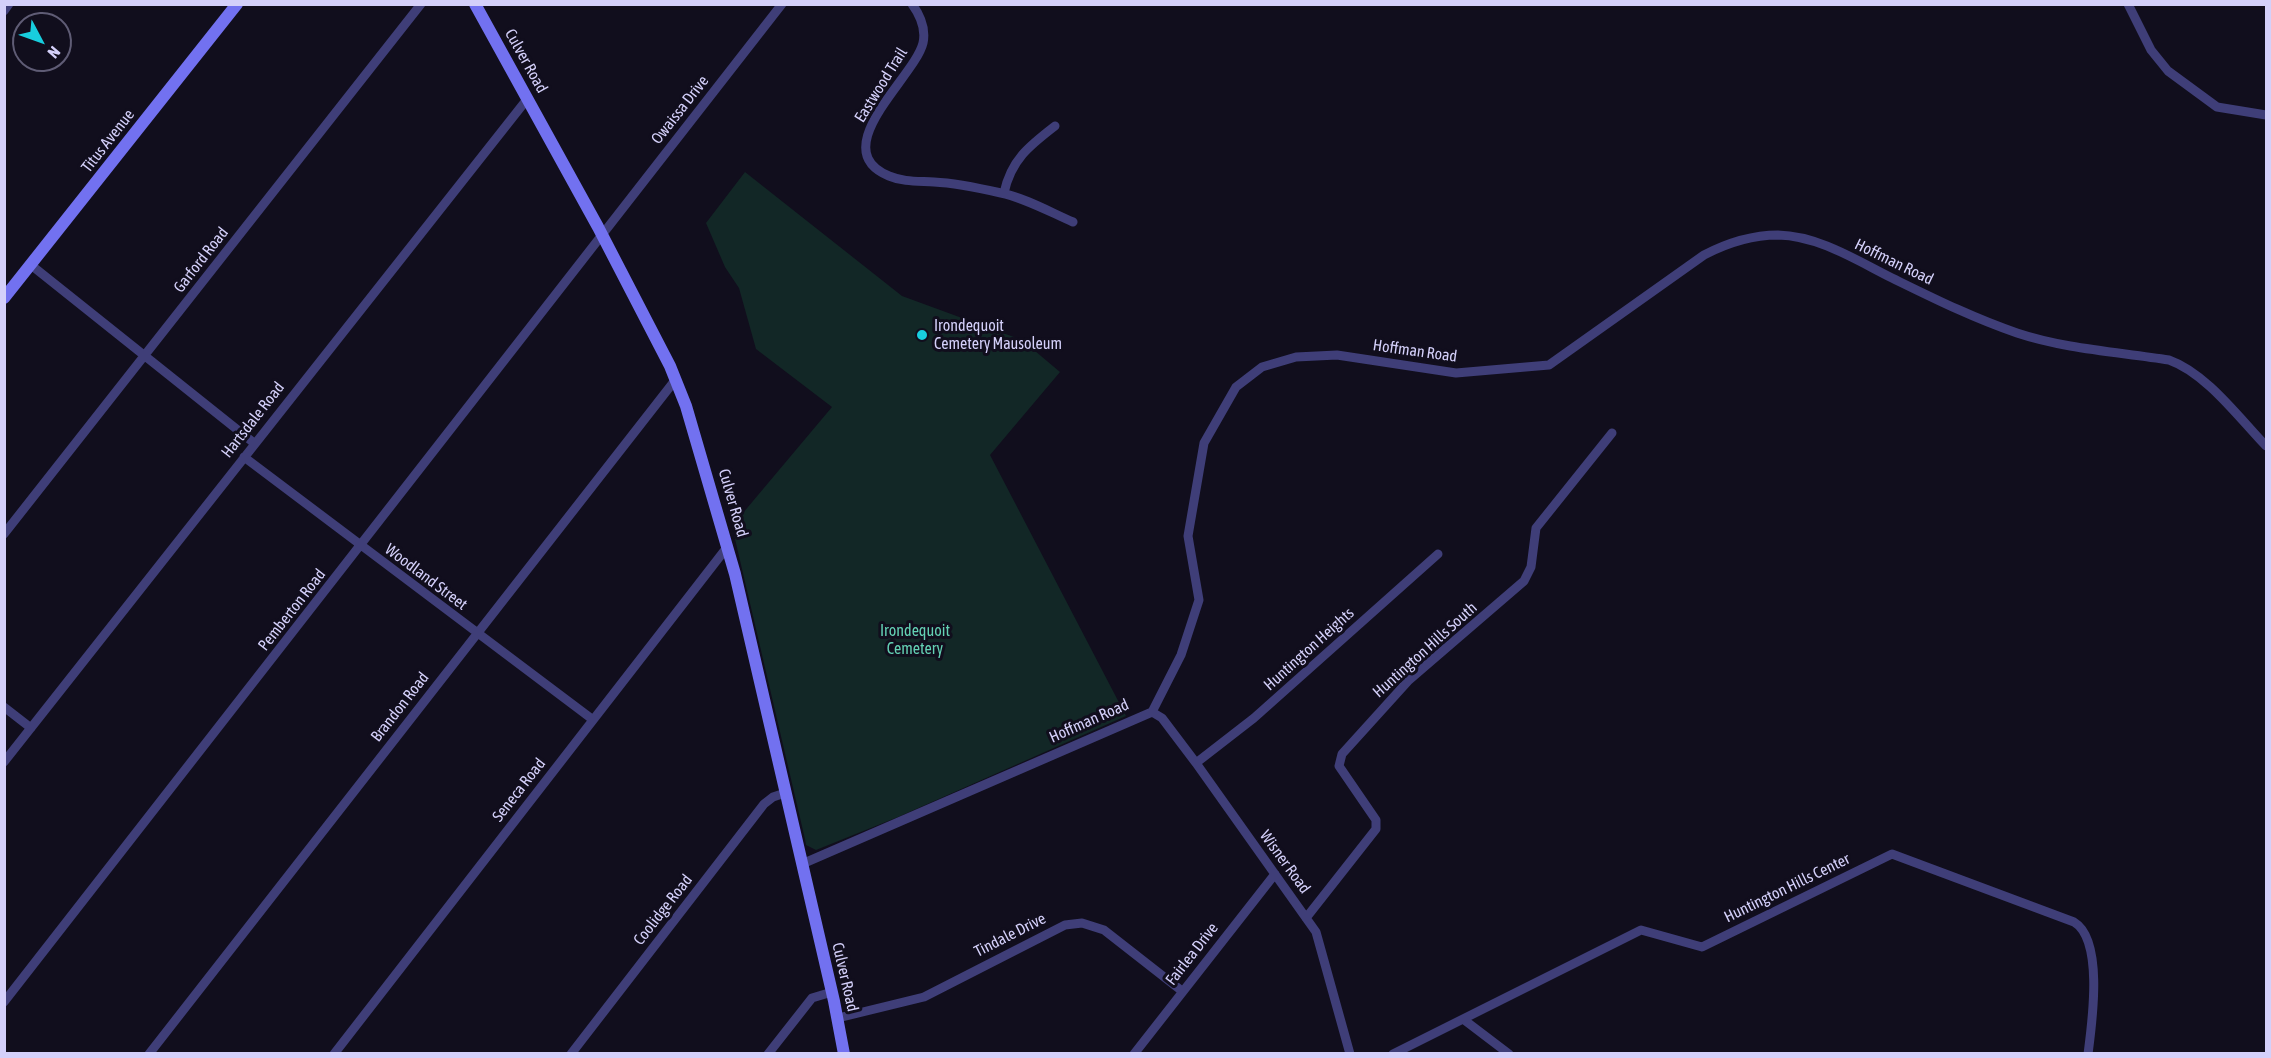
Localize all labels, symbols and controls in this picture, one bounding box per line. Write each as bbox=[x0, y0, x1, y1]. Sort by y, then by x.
north arrow bbox=[12, 12, 72, 72]
street label: Culver Road bbox=[501, 26, 551, 96]
text: N bbox=[44, 43, 64, 62]
street label: Eastwood Trail bbox=[850, 44, 912, 126]
street label: Owaissa Drive bbox=[647, 72, 713, 148]
street label: Titus Avenue bbox=[77, 106, 139, 176]
street label: Garford Road bbox=[170, 224, 232, 296]
street label: Hoffman Road bbox=[1852, 235, 1936, 289]
place label: Irondequoit Cemetery Mausoleum bbox=[934, 316, 1062, 354]
marker: Irondequoit Cemetery Mausoleum bbox=[915, 328, 929, 342]
street label: Hoffman Road bbox=[1372, 336, 1458, 366]
street label: Hartsdale Road bbox=[218, 378, 288, 462]
street label: Culver Road bbox=[714, 467, 752, 539]
street label: Woodland Street bbox=[381, 540, 471, 614]
street label: Pemberton Road bbox=[254, 565, 330, 655]
street label: Huntington Hills South bbox=[1369, 598, 1481, 702]
street label: Huntington Heights bbox=[1260, 603, 1358, 695]
park label: Irondequoit Cemetery bbox=[880, 621, 950, 659]
street label: Brandon Road bbox=[367, 668, 433, 746]
street label: Hoffman Road bbox=[1046, 695, 1132, 747]
street label: Seneca Road bbox=[488, 755, 550, 825]
street label: Wisner Road bbox=[1256, 827, 1314, 897]
street label: Huntington Hills Center bbox=[1721, 849, 1853, 927]
street label: Coolidge Road bbox=[629, 871, 697, 949]
street label: Tindale Drive bbox=[971, 909, 1049, 961]
street label: Fairlea Drive bbox=[1162, 919, 1222, 989]
street label: Culver Road bbox=[828, 941, 862, 1013]

